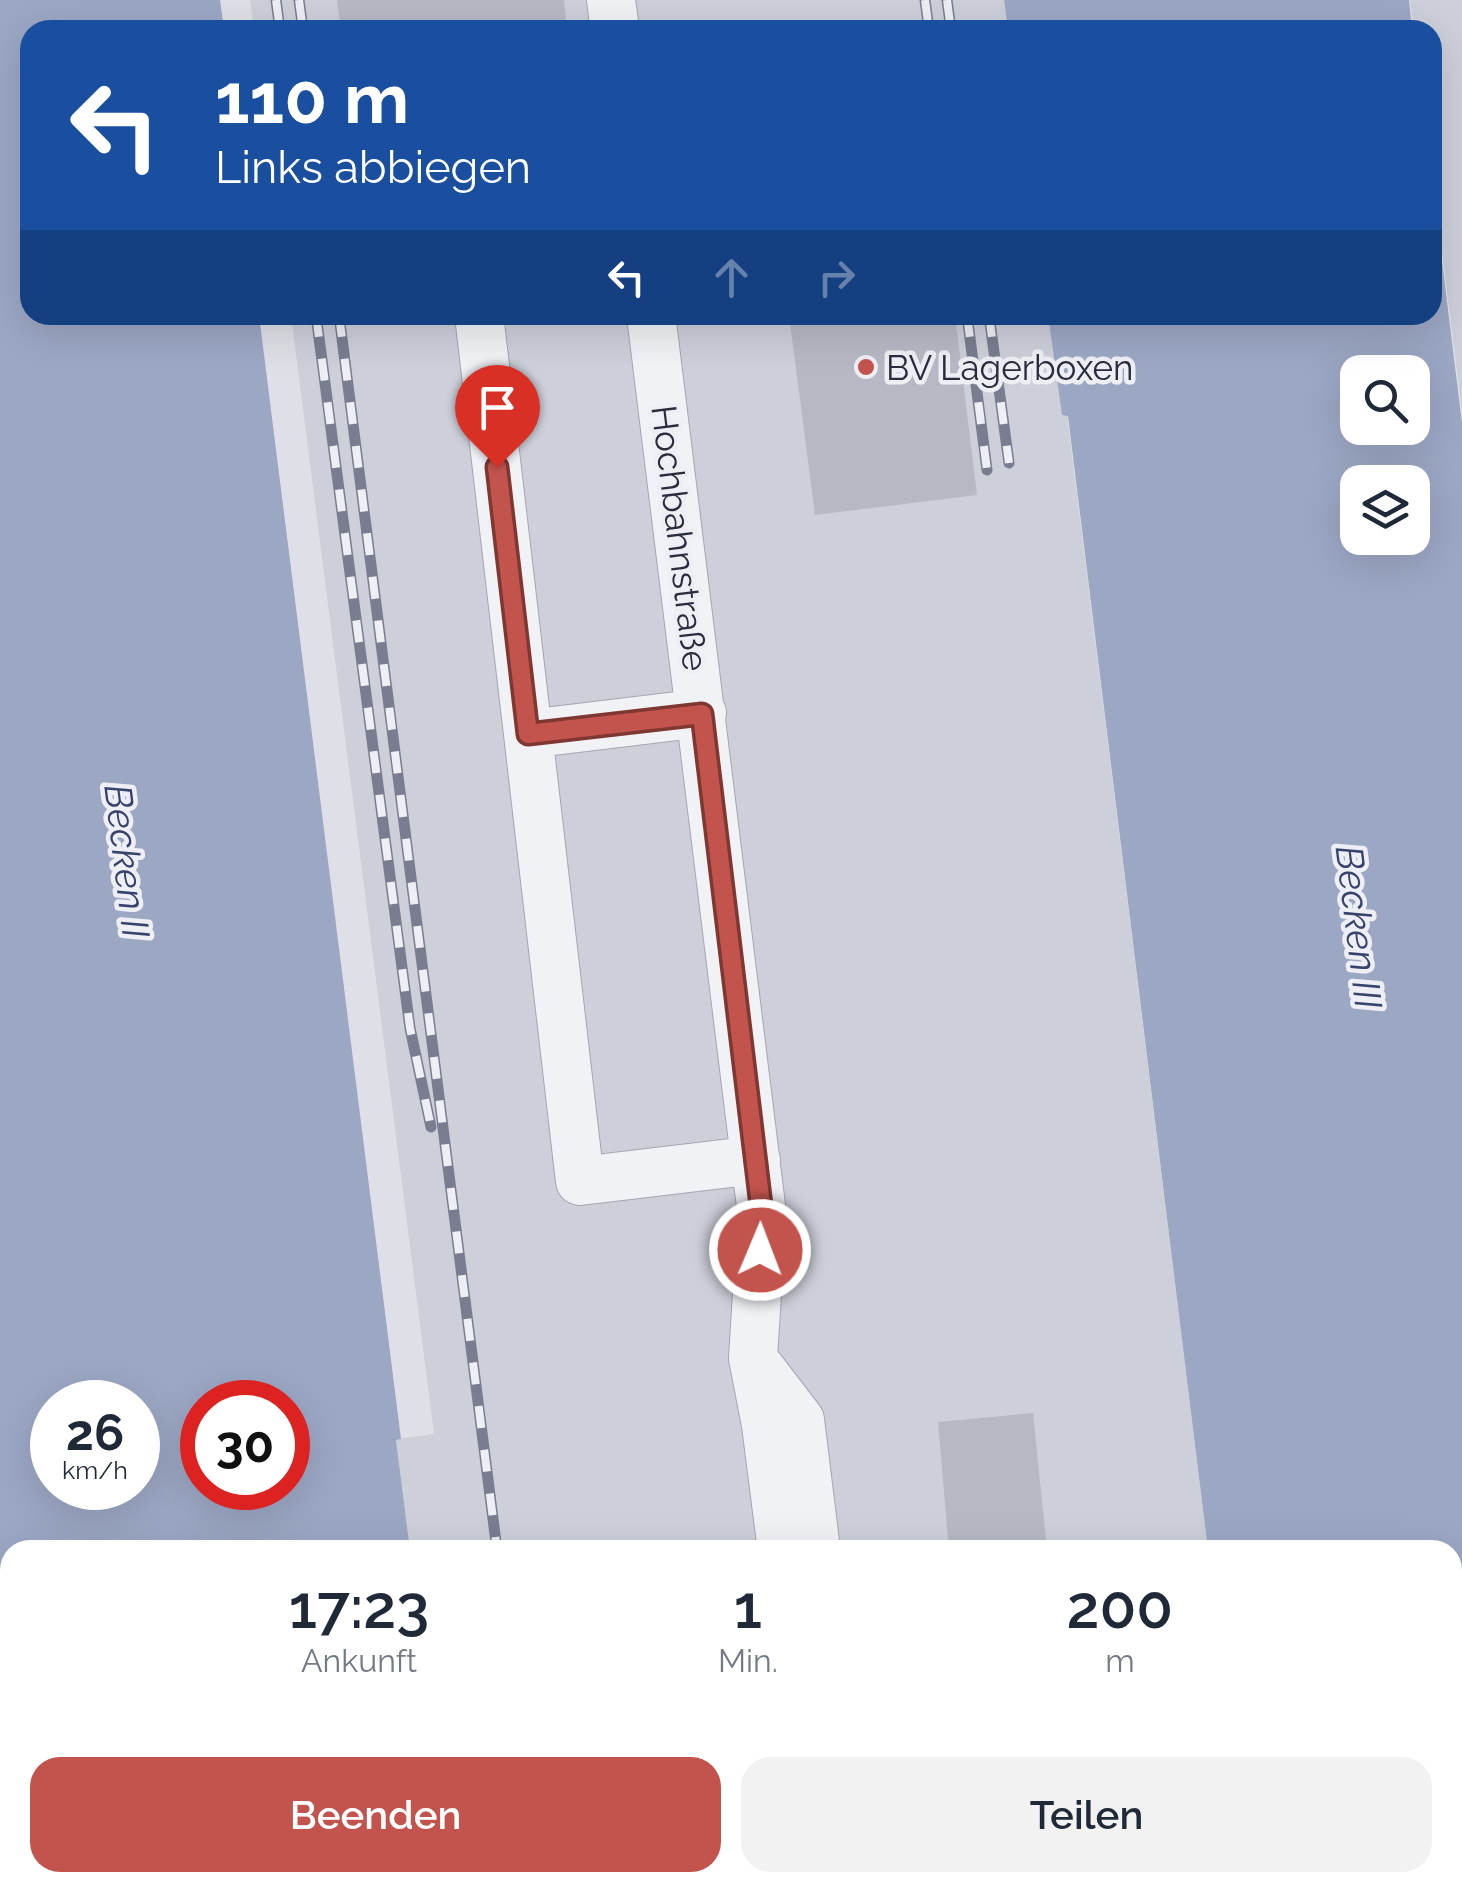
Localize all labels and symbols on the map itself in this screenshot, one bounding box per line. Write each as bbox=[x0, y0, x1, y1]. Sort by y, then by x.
place label: BV Lagerboxen bbox=[886, 347, 1133, 388]
marker: BV Lagerboxen bbox=[855, 356, 877, 378]
pin bbox=[455, 365, 540, 468]
street label: Hochbahnstraße bbox=[643, 403, 717, 673]
water label: Becken II bbox=[95, 782, 159, 941]
water label: Becken III bbox=[1327, 843, 1391, 1012]
position arrow bbox=[708, 1198, 812, 1302]
speed limit sign: 30 bbox=[180, 1380, 310, 1510]

